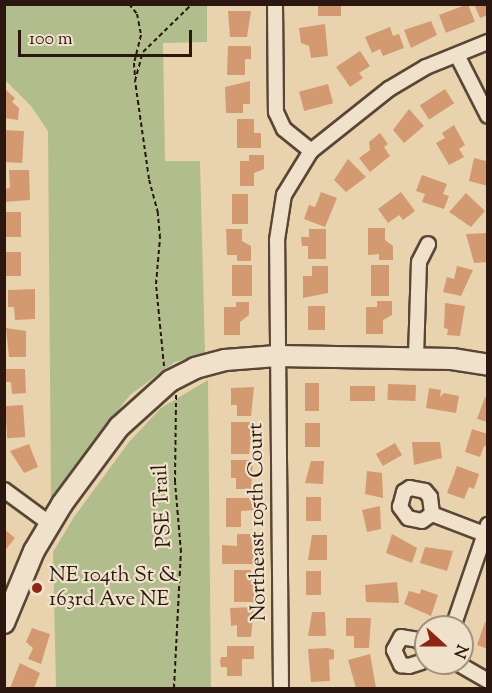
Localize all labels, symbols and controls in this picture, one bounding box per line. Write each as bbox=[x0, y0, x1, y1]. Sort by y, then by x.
scale bar bbox=[21, 18, 195, 56]
text: 100 m bbox=[29, 27, 73, 53]
street label: Northeast 105th Court bbox=[244, 422, 272, 622]
street label: PSE Trail bbox=[148, 463, 178, 549]
place label: NE 104th St & 163rd Ave NE bbox=[49, 563, 178, 613]
marker: NE 104th St & 163rd Ave NE bbox=[30, 581, 44, 595]
north arrow bbox=[414, 615, 474, 675]
text: N bbox=[446, 641, 472, 661]

